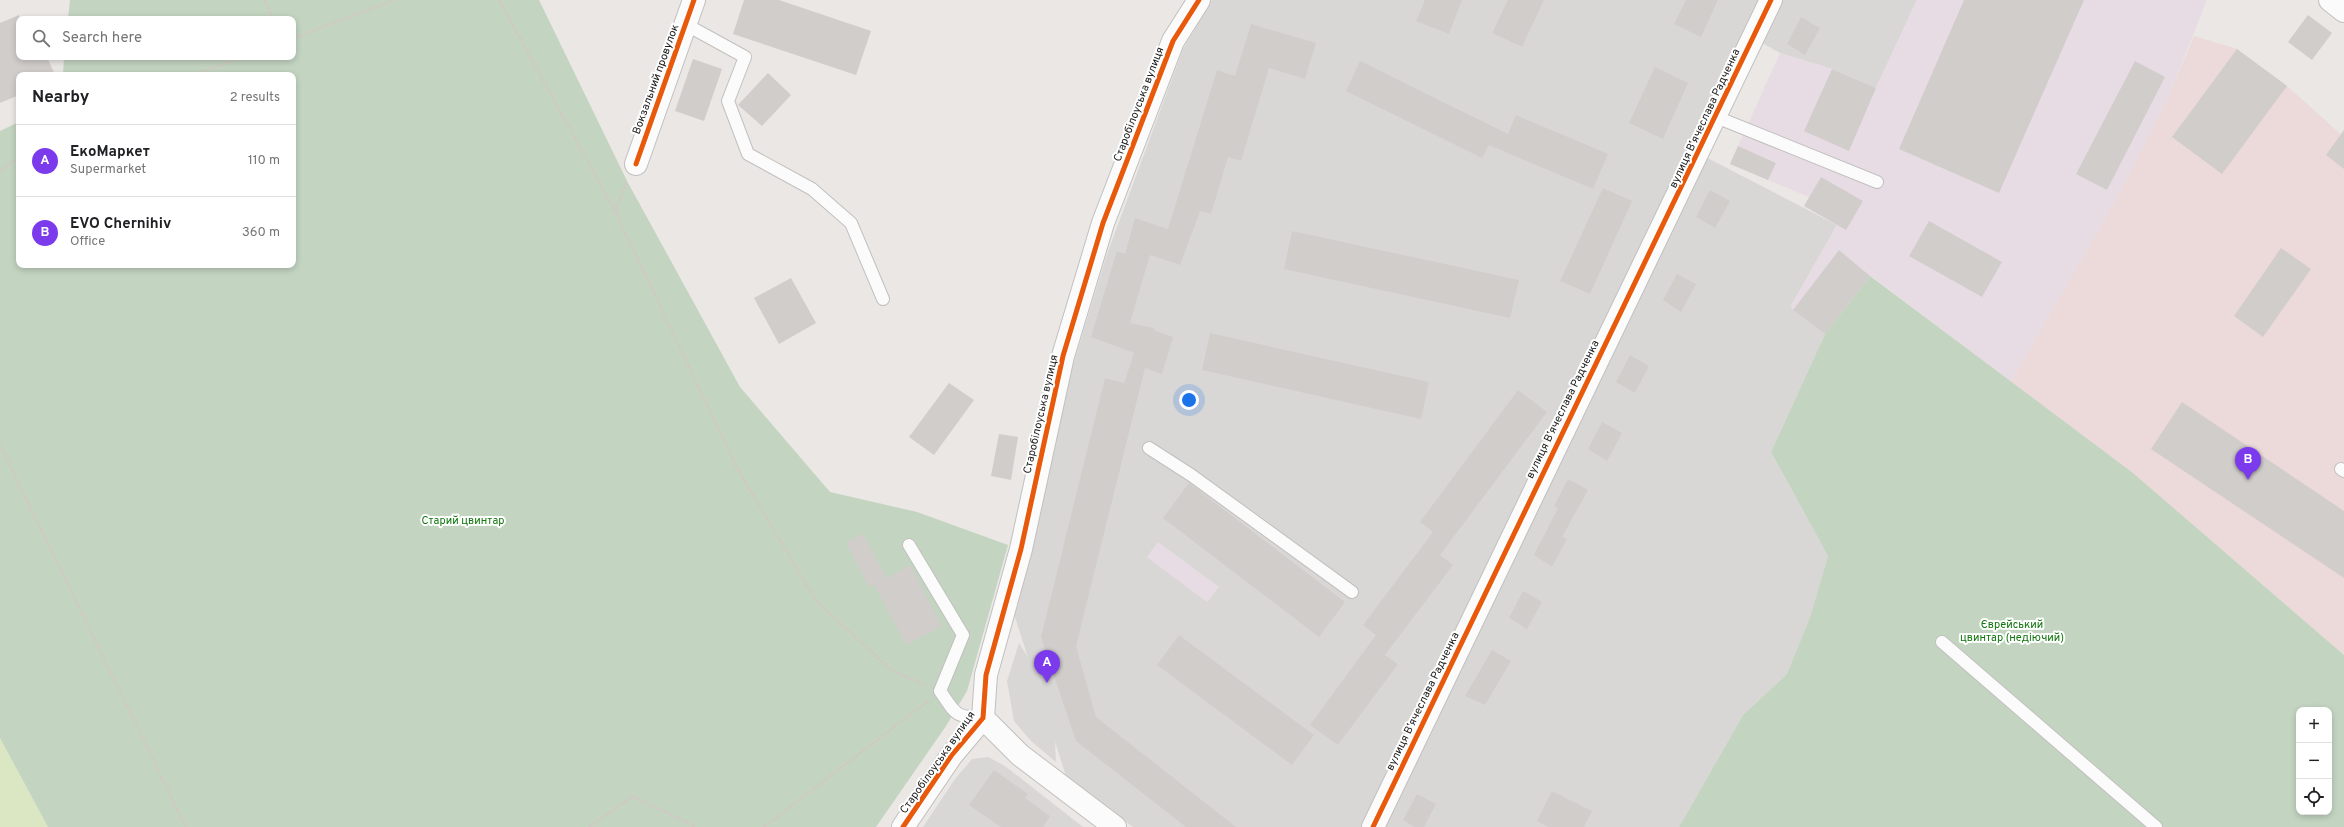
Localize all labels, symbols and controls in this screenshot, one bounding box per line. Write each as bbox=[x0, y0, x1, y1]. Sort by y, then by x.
search box bbox=[16, 16, 296, 60]
street label: Вокзальний провулок bbox=[629, 22, 682, 136]
icon: search bbox=[30, 27, 52, 49]
text: Search here bbox=[62, 29, 142, 48]
street label: Старобілоуська вулиця bbox=[1111, 45, 1167, 164]
street label: вулиця Вʼячеслава Радченка bbox=[1666, 46, 1744, 190]
text: Nearby bbox=[32, 87, 89, 109]
text: 2 results bbox=[230, 90, 280, 106]
text: ЕкоМаркет bbox=[70, 143, 150, 162]
text: A bbox=[40, 153, 50, 169]
text: 110 m bbox=[248, 153, 280, 169]
text: Supermarket bbox=[70, 162, 146, 178]
text: EVO Chernihiv bbox=[70, 215, 171, 234]
text: B bbox=[41, 225, 49, 241]
text: 360 m bbox=[242, 225, 280, 241]
text: Office bbox=[70, 234, 105, 250]
street label: вулиця Вʼячеслава Радченка bbox=[1523, 338, 1603, 481]
street label: Старобілоуська вулиця bbox=[1020, 353, 1062, 475]
your location bbox=[1179, 390, 1199, 410]
pin: B bbox=[2235, 447, 2261, 480]
park label: Старий цвинтар bbox=[422, 514, 504, 528]
park label: Єврейський цвинтар (недіючий) bbox=[1960, 618, 2064, 645]
street label: вулиця Вʼячеслава Радченка bbox=[1383, 630, 1463, 773]
pin: A bbox=[1034, 650, 1060, 683]
map controls bbox=[2296, 707, 2332, 815]
button: + bbox=[2296, 707, 2332, 743]
street label: Старобілоуська вулиця bbox=[897, 709, 979, 817]
button: − bbox=[2296, 743, 2332, 779]
button: locate bbox=[2296, 779, 2332, 815]

